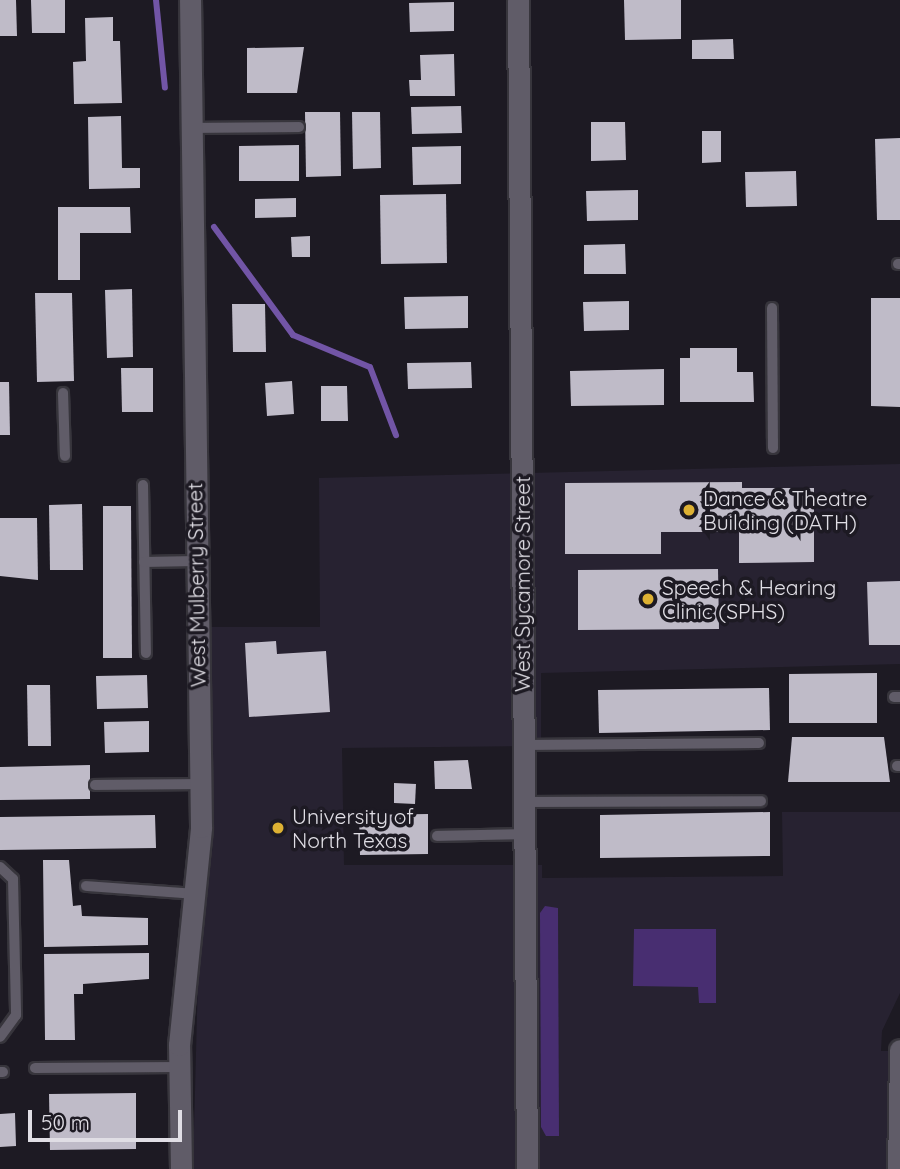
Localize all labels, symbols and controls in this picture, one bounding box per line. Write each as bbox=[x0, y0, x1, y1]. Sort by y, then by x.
street label: West Sycamore Street bbox=[509, 476, 535, 692]
street label: West Mulberry Street bbox=[182, 483, 210, 687]
place label: Dance & Theatre Building (DATH) bbox=[703, 485, 867, 535]
marker: Dance & Theatre Building (DATH) bbox=[681, 502, 697, 518]
place label: Speech & Hearing Clinic (SPHS) bbox=[662, 574, 836, 624]
marker: Speech & Hearing Clinic (SPHS) bbox=[640, 591, 656, 607]
place label: University of North Texas bbox=[292, 803, 414, 853]
marker: University of North Texas bbox=[270, 820, 286, 836]
scale bar bbox=[32, 1096, 186, 1140]
text: 50 m bbox=[41, 1109, 90, 1135]

